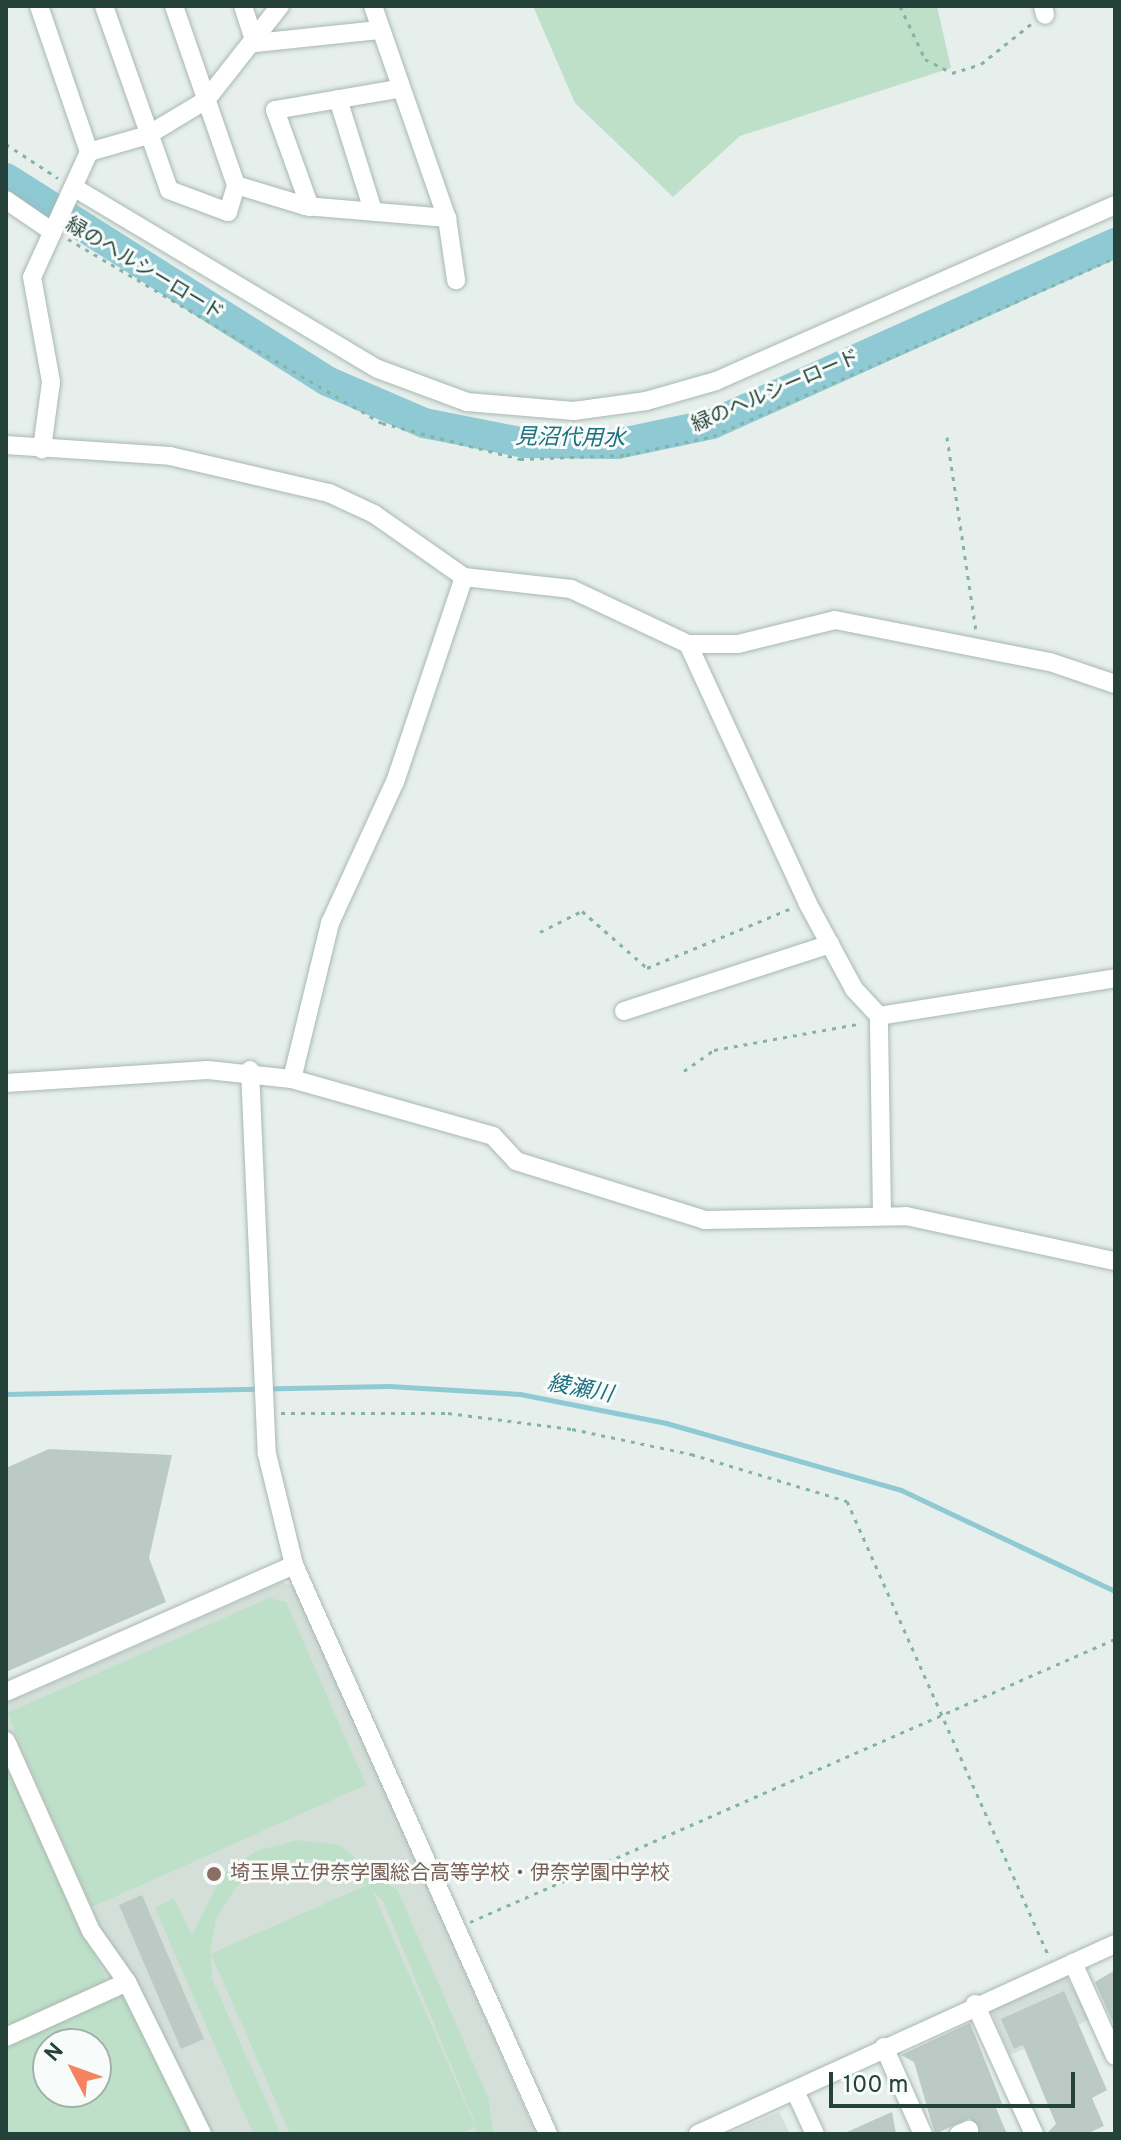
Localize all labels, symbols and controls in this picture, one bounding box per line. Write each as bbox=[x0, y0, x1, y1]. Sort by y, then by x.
street label: 緑のヘルシーロード bbox=[61, 213, 227, 327]
street label: 緑のヘルシーロード bbox=[688, 346, 864, 438]
water label: 見沼代用水 bbox=[515, 425, 625, 453]
water label: 綾瀬川 bbox=[545, 1371, 615, 1409]
place label: 埼玉県立伊奈学園総合高等学校・伊奈学園中学校 bbox=[230, 1862, 670, 1886]
marker: 埼玉県立伊奈学園総合高等学校・伊奈学園中学校 bbox=[205, 1865, 223, 1883]
north arrow bbox=[32, 2028, 112, 2108]
text: N bbox=[40, 2038, 70, 2068]
scale bar bbox=[833, 2056, 1079, 2106]
text: 100 m bbox=[843, 2071, 909, 2101]

